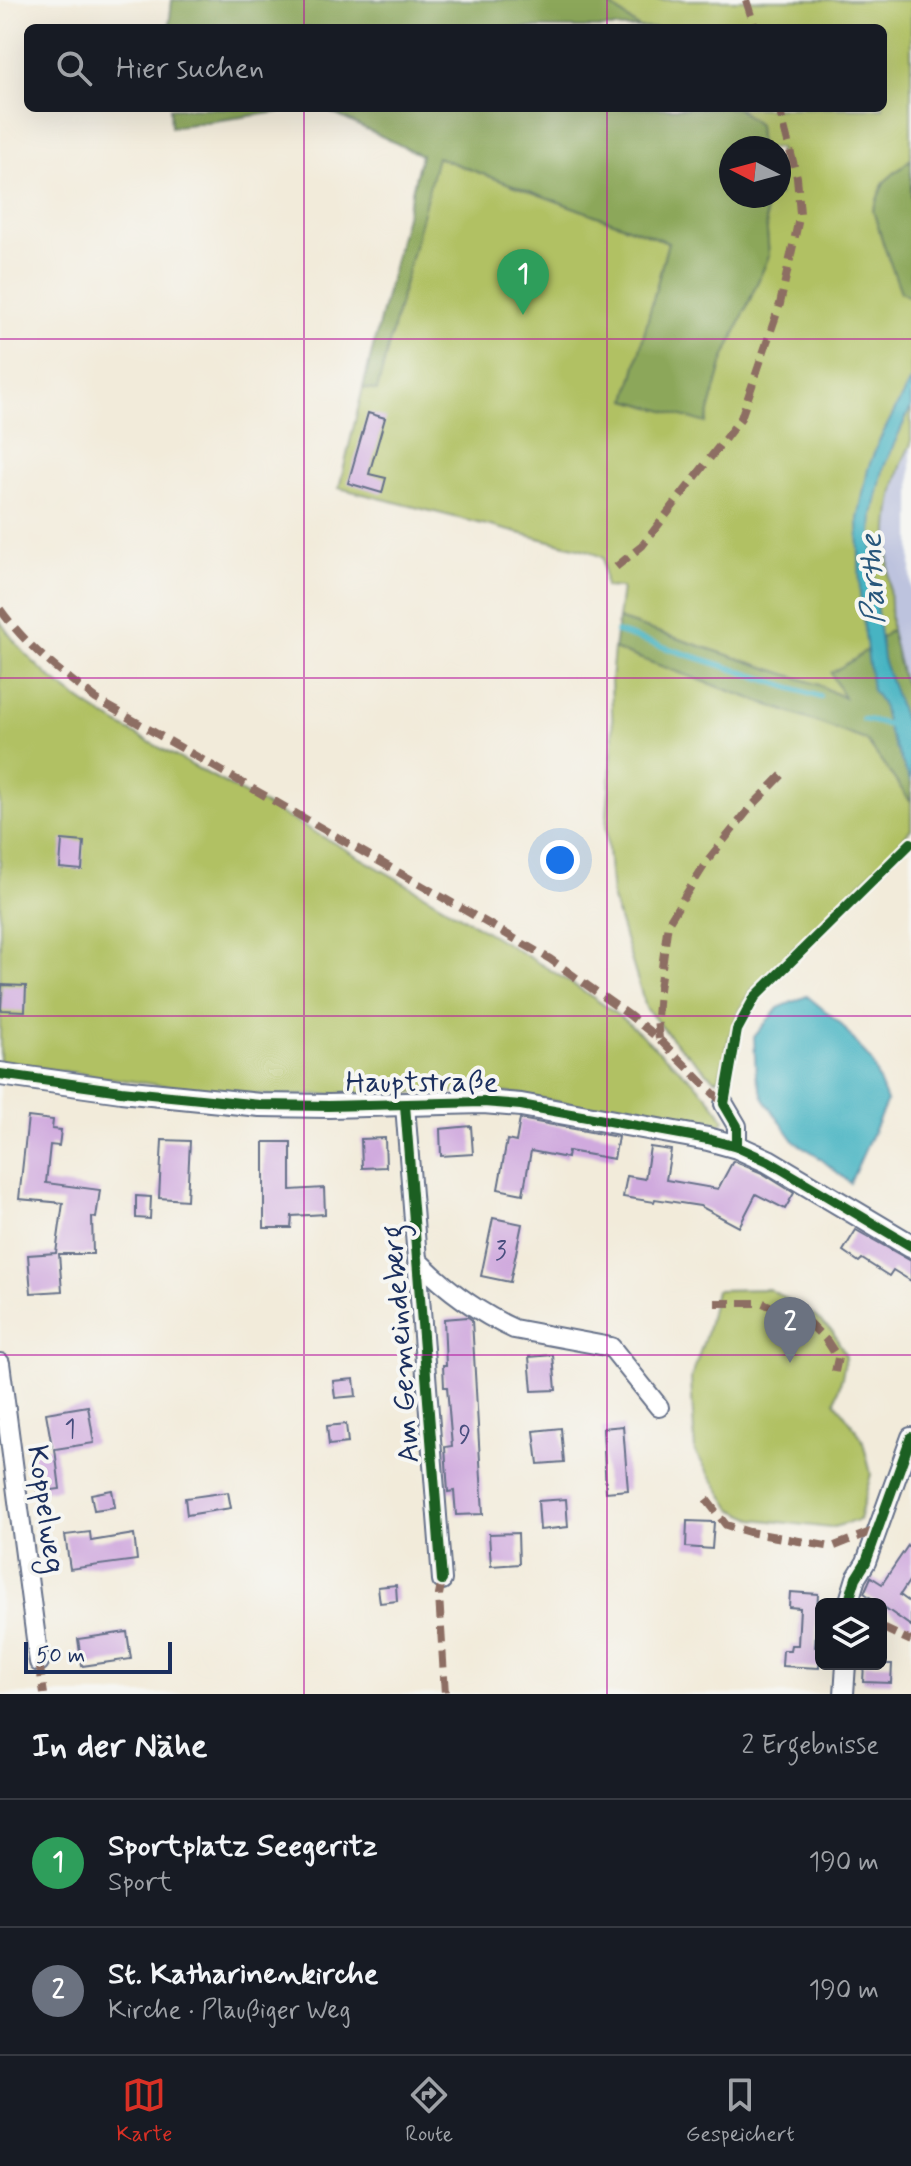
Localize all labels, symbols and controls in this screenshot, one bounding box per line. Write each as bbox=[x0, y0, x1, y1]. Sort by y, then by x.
search box bbox=[24, 24, 887, 112]
icon: search bbox=[52, 46, 96, 90]
text: Hier suchen bbox=[116, 49, 264, 88]
north arrow bbox=[719, 136, 791, 208]
pin: 1 bbox=[497, 249, 549, 315]
water label: Parthe bbox=[850, 532, 896, 625]
your location bbox=[540, 840, 580, 880]
street label: Hauptstraße bbox=[346, 1063, 498, 1102]
street label: Am Gemeindeberg bbox=[374, 1223, 432, 1464]
house number: 3 bbox=[495, 1235, 507, 1269]
pin: 2 bbox=[764, 1297, 816, 1363]
house number: 1 bbox=[64, 1413, 76, 1447]
house number: 9 bbox=[459, 1419, 471, 1453]
street label: Koppelweg bbox=[15, 1443, 74, 1576]
map controls bbox=[815, 1598, 887, 1670]
button: layers bbox=[815, 1598, 887, 1670]
scale bar bbox=[24, 1638, 172, 1674]
text: 50 m bbox=[36, 1642, 85, 1670]
text: In der Nähe bbox=[32, 1724, 207, 1769]
text: 2 Ergebnisse bbox=[741, 1729, 879, 1763]
text: Sportplatz Seegeritz bbox=[108, 1827, 378, 1866]
text: 1 bbox=[52, 1846, 64, 1880]
text: 190 m bbox=[809, 1846, 879, 1880]
text: Sport bbox=[108, 1866, 172, 1900]
text: St. Katharinenkirche bbox=[108, 1955, 379, 1994]
text: 2 bbox=[52, 1974, 64, 2008]
text: 190 m bbox=[809, 1974, 879, 2008]
text: Kirche · Plaußiger Weg bbox=[108, 1994, 351, 2028]
tab: Karte bbox=[116, 2073, 173, 2149]
tab: Route bbox=[405, 2073, 453, 2149]
tab: Gespeichert bbox=[686, 2073, 795, 2149]

